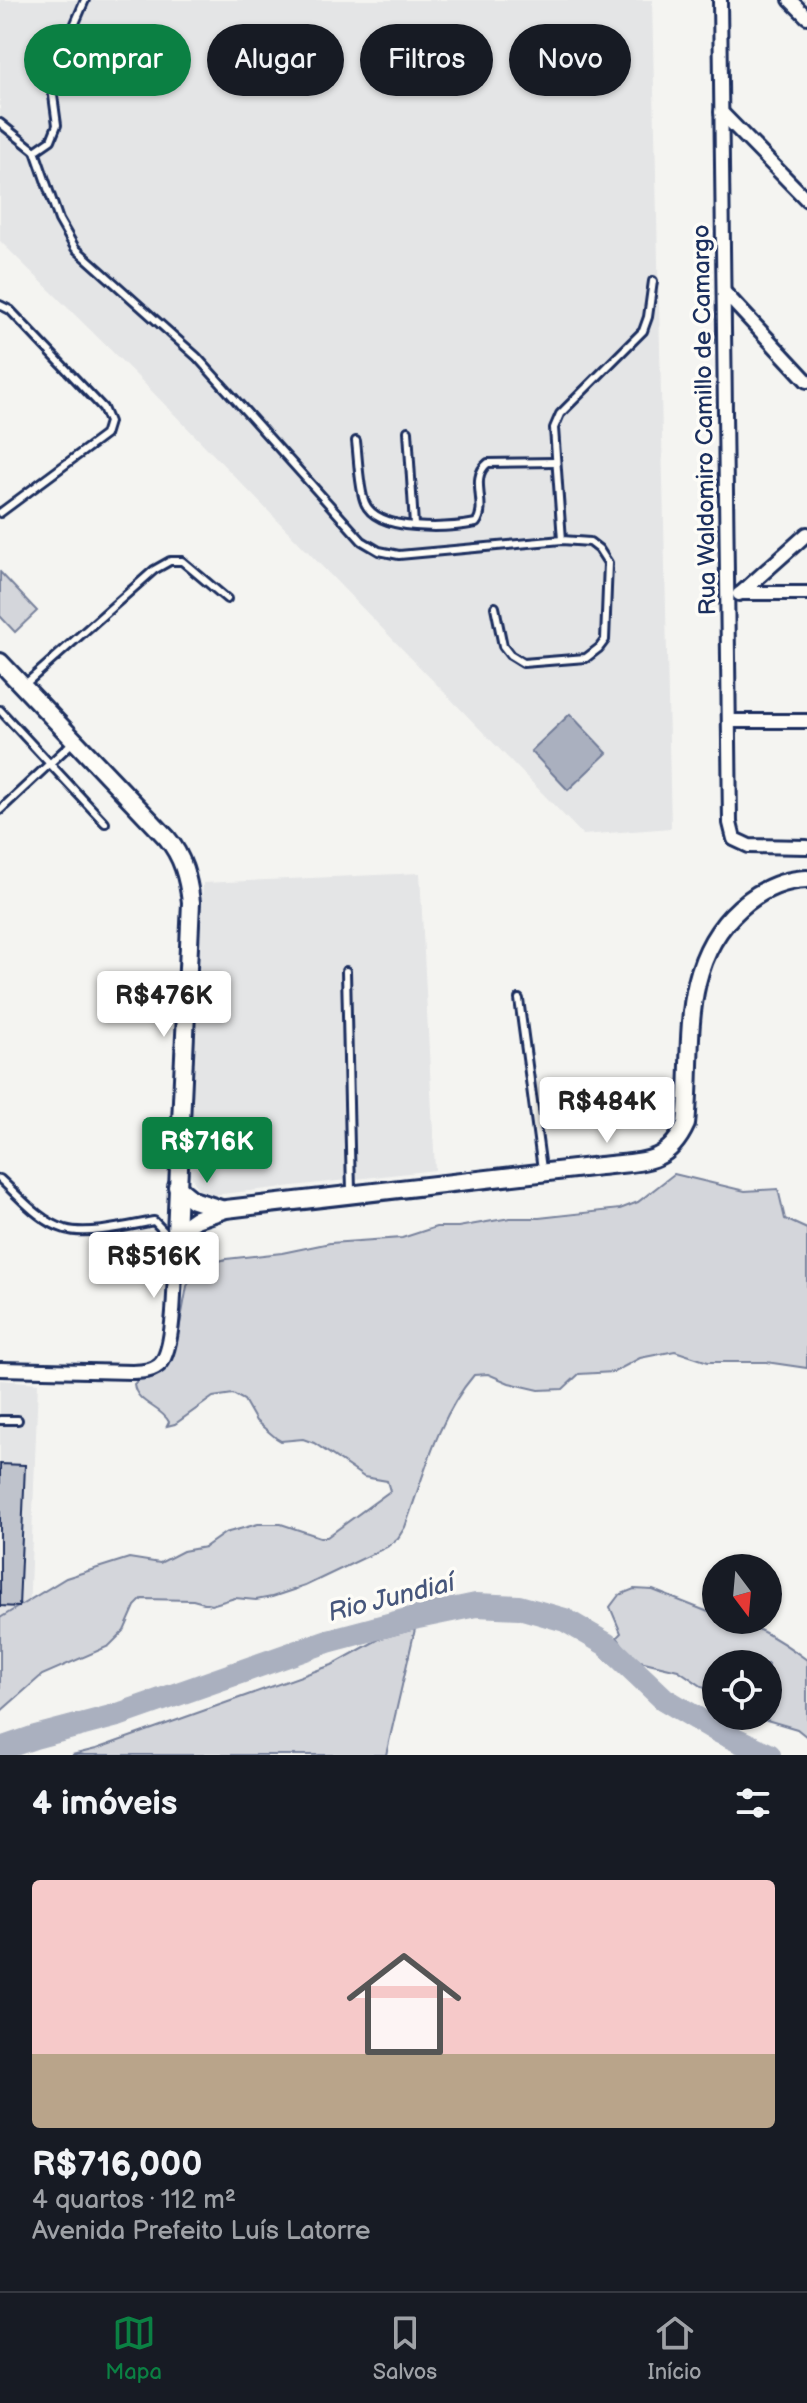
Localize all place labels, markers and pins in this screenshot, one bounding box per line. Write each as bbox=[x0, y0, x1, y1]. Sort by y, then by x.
pin: R$476K bbox=[99, 971, 229, 1039]
pin: R$484K bbox=[542, 1077, 672, 1145]
pin: R$716K bbox=[142, 1117, 272, 1185]
pin: R$516K bbox=[89, 1232, 219, 1300]

